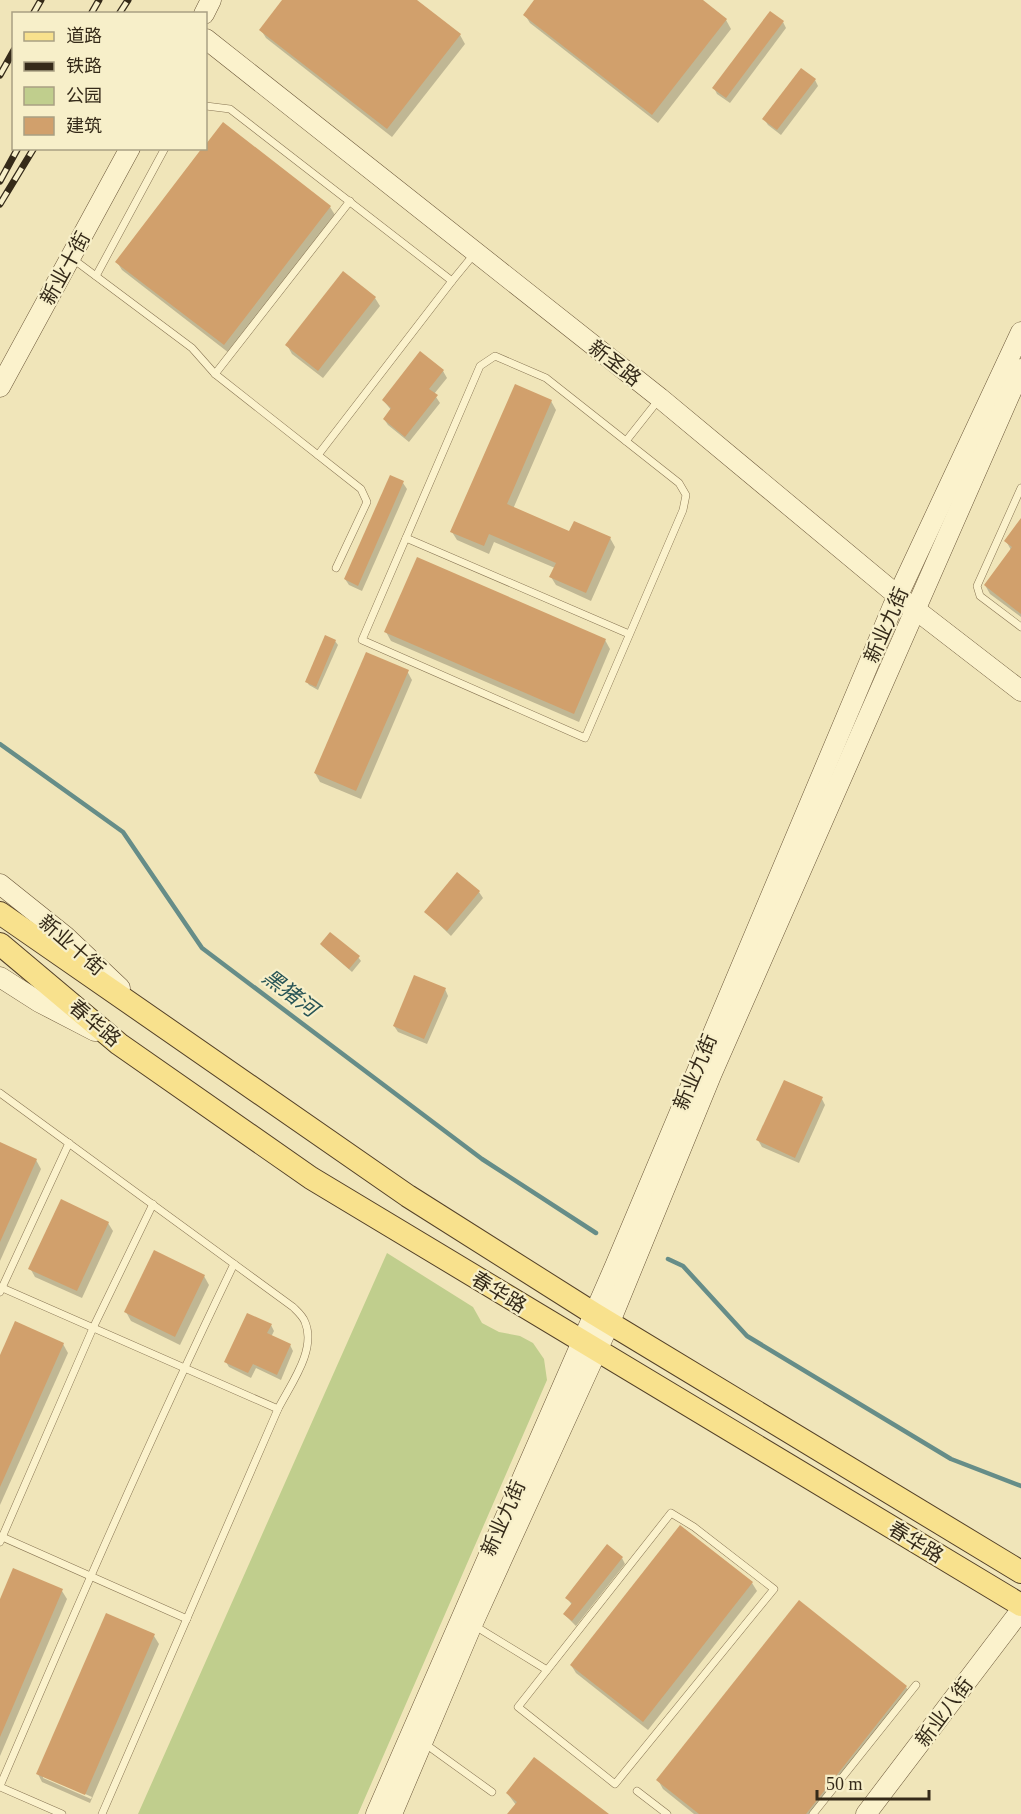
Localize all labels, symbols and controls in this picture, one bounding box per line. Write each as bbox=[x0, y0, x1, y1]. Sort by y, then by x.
legend bbox=[12, 12, 207, 150]
text: 道路 bbox=[66, 26, 102, 46]
text: 铁路 bbox=[66, 56, 102, 76]
text: 公园 bbox=[66, 86, 102, 106]
text: 建筑 bbox=[66, 116, 102, 136]
street label: 新业十街 bbox=[36, 228, 94, 308]
street label: 新圣路 bbox=[585, 336, 645, 390]
street label: 新业九街 bbox=[860, 584, 912, 666]
street label: 新业十街 bbox=[35, 910, 109, 980]
water label: 黑猪河 bbox=[258, 964, 326, 1024]
street label: 春华路 bbox=[65, 995, 125, 1051]
street label: 新业九街 bbox=[669, 1031, 721, 1113]
street label: 春华路 bbox=[468, 1267, 530, 1317]
street label: 新业九街 bbox=[477, 1477, 529, 1559]
street label: 春华路 bbox=[885, 1517, 947, 1567]
street label: 新业八街 bbox=[911, 1673, 977, 1751]
scale bar bbox=[817, 1763, 930, 1801]
text: 50 m bbox=[826, 1774, 863, 1794]

